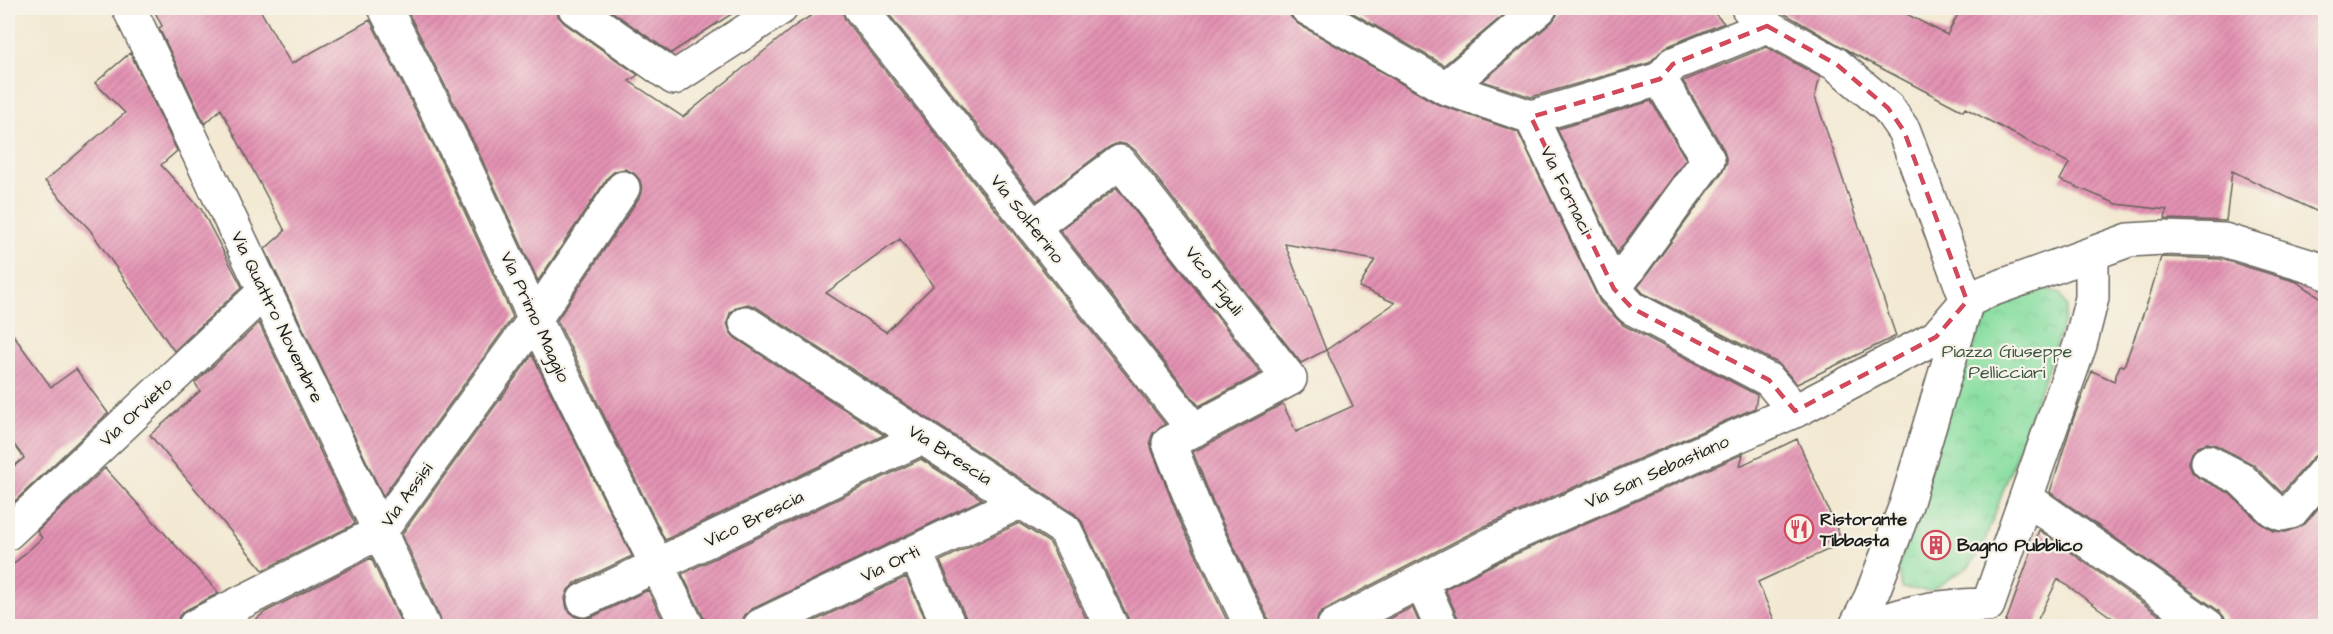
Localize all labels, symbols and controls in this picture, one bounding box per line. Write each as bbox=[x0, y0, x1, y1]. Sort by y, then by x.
street label: Via Fornaci bbox=[1534, 142, 1598, 238]
street label: Via Solferino bbox=[984, 169, 1070, 269]
street label: Via Quattro Novembre bbox=[225, 227, 329, 407]
street label: Vico Figuli bbox=[1178, 241, 1249, 322]
street label: Via Primo Maggio bbox=[493, 248, 576, 387]
park label: Piazza Giuseppe Pellicciari bbox=[1942, 339, 2072, 385]
street label: Via Orvieto bbox=[94, 372, 178, 452]
street label: Via Brescia bbox=[903, 419, 997, 491]
street label: Via San Sebastiano bbox=[1581, 429, 1733, 515]
street label: Via Assisi bbox=[375, 457, 439, 532]
street label: Vico Brescia bbox=[700, 484, 808, 554]
place label: Ristorante Tibbasta bbox=[1819, 507, 1907, 553]
restaurant icon: Ristorante Tibbasta bbox=[1783, 513, 1815, 545]
building icon: Bagno Pubblico bbox=[1920, 529, 1952, 561]
place label: Bagno Pubblico bbox=[1957, 533, 2083, 559]
street label: Via Orti bbox=[856, 539, 924, 589]

